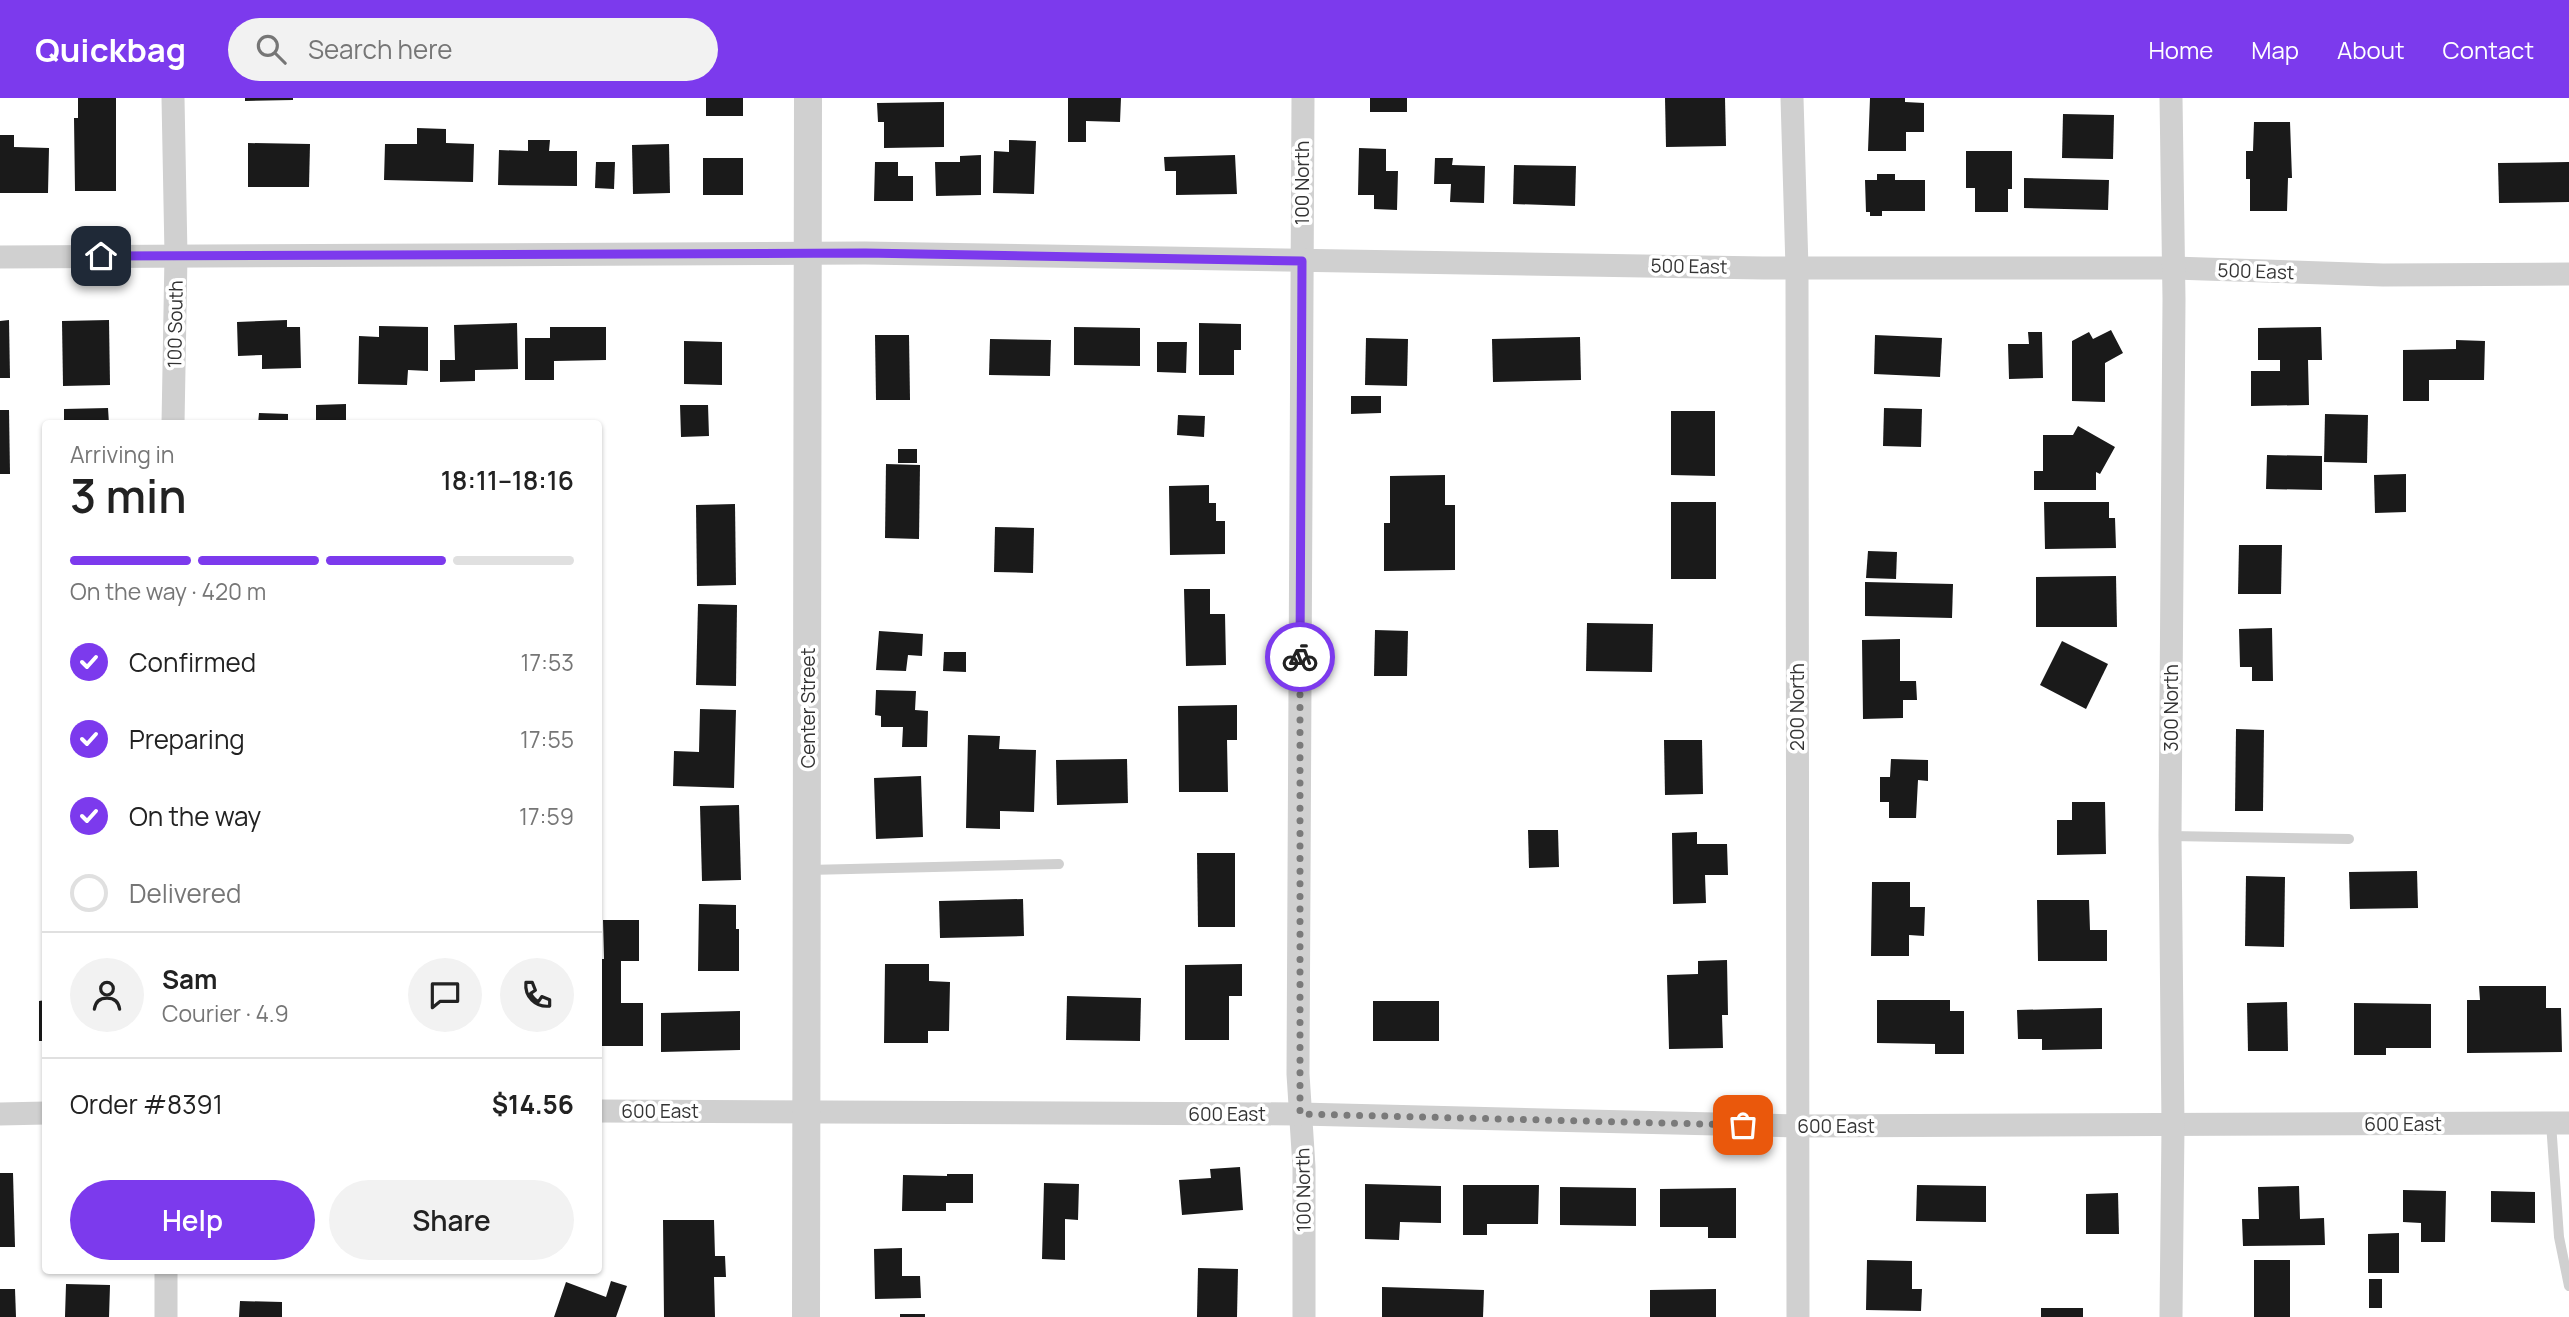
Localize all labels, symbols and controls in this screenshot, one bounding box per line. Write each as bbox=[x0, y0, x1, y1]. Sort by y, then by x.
search box bbox=[228, 18, 718, 81]
text: Quickbag bbox=[35, 27, 186, 72]
icon: search bbox=[252, 30, 290, 68]
text: Search here bbox=[308, 31, 453, 67]
text: Home bbox=[2148, 33, 2213, 66]
text: Map bbox=[2251, 33, 2299, 66]
text: About bbox=[2337, 33, 2405, 66]
text: Contact bbox=[2443, 33, 2534, 66]
street label: 100 North bbox=[1289, 141, 1315, 225]
pin bbox=[71, 226, 131, 286]
icon: home bbox=[82, 237, 120, 275]
street label: 500 East bbox=[1650, 252, 1728, 280]
street label: 500 East bbox=[2217, 257, 2295, 285]
street label: 100 South bbox=[161, 280, 189, 368]
text: Arriving in bbox=[70, 438, 175, 470]
text: 18:11–18:16 bbox=[441, 462, 574, 498]
text: 3 min bbox=[70, 464, 187, 527]
text: On the way · 420 m bbox=[70, 575, 266, 607]
courier bbox=[1265, 622, 1335, 692]
icon: bike bbox=[1281, 638, 1319, 676]
icon: check bbox=[70, 643, 108, 681]
text: Confirmed bbox=[129, 644, 256, 680]
text: 17:53 bbox=[521, 646, 574, 678]
street label: Center Street bbox=[795, 648, 821, 768]
street label: 200 North bbox=[1784, 663, 1810, 751]
street label: 300 North bbox=[2158, 664, 2184, 752]
icon: check bbox=[70, 720, 108, 758]
text: Preparing bbox=[129, 721, 245, 757]
text: 17:55 bbox=[520, 723, 574, 755]
icon: check bbox=[70, 797, 108, 835]
text: On the way bbox=[129, 798, 261, 834]
text: 17:59 bbox=[519, 800, 574, 832]
text: Delivered bbox=[129, 875, 241, 911]
button: person bbox=[70, 958, 144, 1032]
button: chat bbox=[408, 958, 482, 1032]
button: phone bbox=[500, 958, 574, 1032]
text: Sam bbox=[162, 961, 217, 997]
text: Courier · 4.9 bbox=[162, 997, 289, 1029]
text: Order #8391 bbox=[70, 1086, 223, 1122]
text: $14.56 bbox=[492, 1086, 574, 1122]
pin bbox=[1713, 1095, 1773, 1155]
street label: 600 East bbox=[621, 1098, 699, 1124]
street label: 600 East bbox=[1188, 1101, 1266, 1127]
icon: bag bbox=[1724, 1106, 1762, 1144]
street label: 600 East bbox=[2364, 1111, 2442, 1137]
street label: 600 East bbox=[1797, 1113, 1875, 1139]
street label: 100 North bbox=[1289, 1148, 1317, 1232]
button: Help bbox=[70, 1180, 315, 1260]
button: Share bbox=[329, 1180, 574, 1260]

